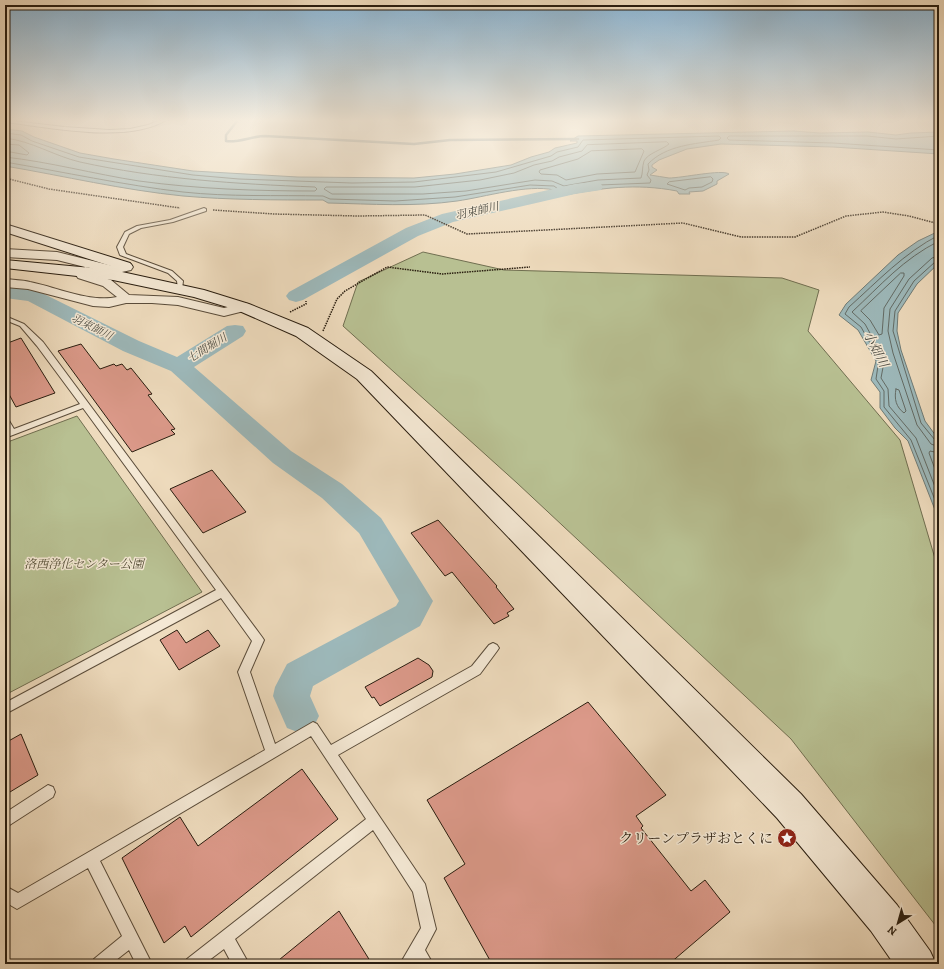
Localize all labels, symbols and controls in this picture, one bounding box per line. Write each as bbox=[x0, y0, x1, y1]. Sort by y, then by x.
water label: 羽束師川 bbox=[454, 199, 501, 223]
water label: 羽束師川 bbox=[69, 310, 116, 344]
water label: 小畑川 bbox=[860, 328, 893, 372]
water label: 七間堀川 bbox=[184, 329, 230, 366]
park label: 洛西浄化センター公園 bbox=[24, 556, 146, 572]
place icon: クリーンプラザおとくに bbox=[776, 827, 798, 849]
place label: クリーンプラザおとくに bbox=[619, 829, 773, 848]
north arrow bbox=[878, 903, 918, 943]
text: N bbox=[885, 922, 900, 939]

